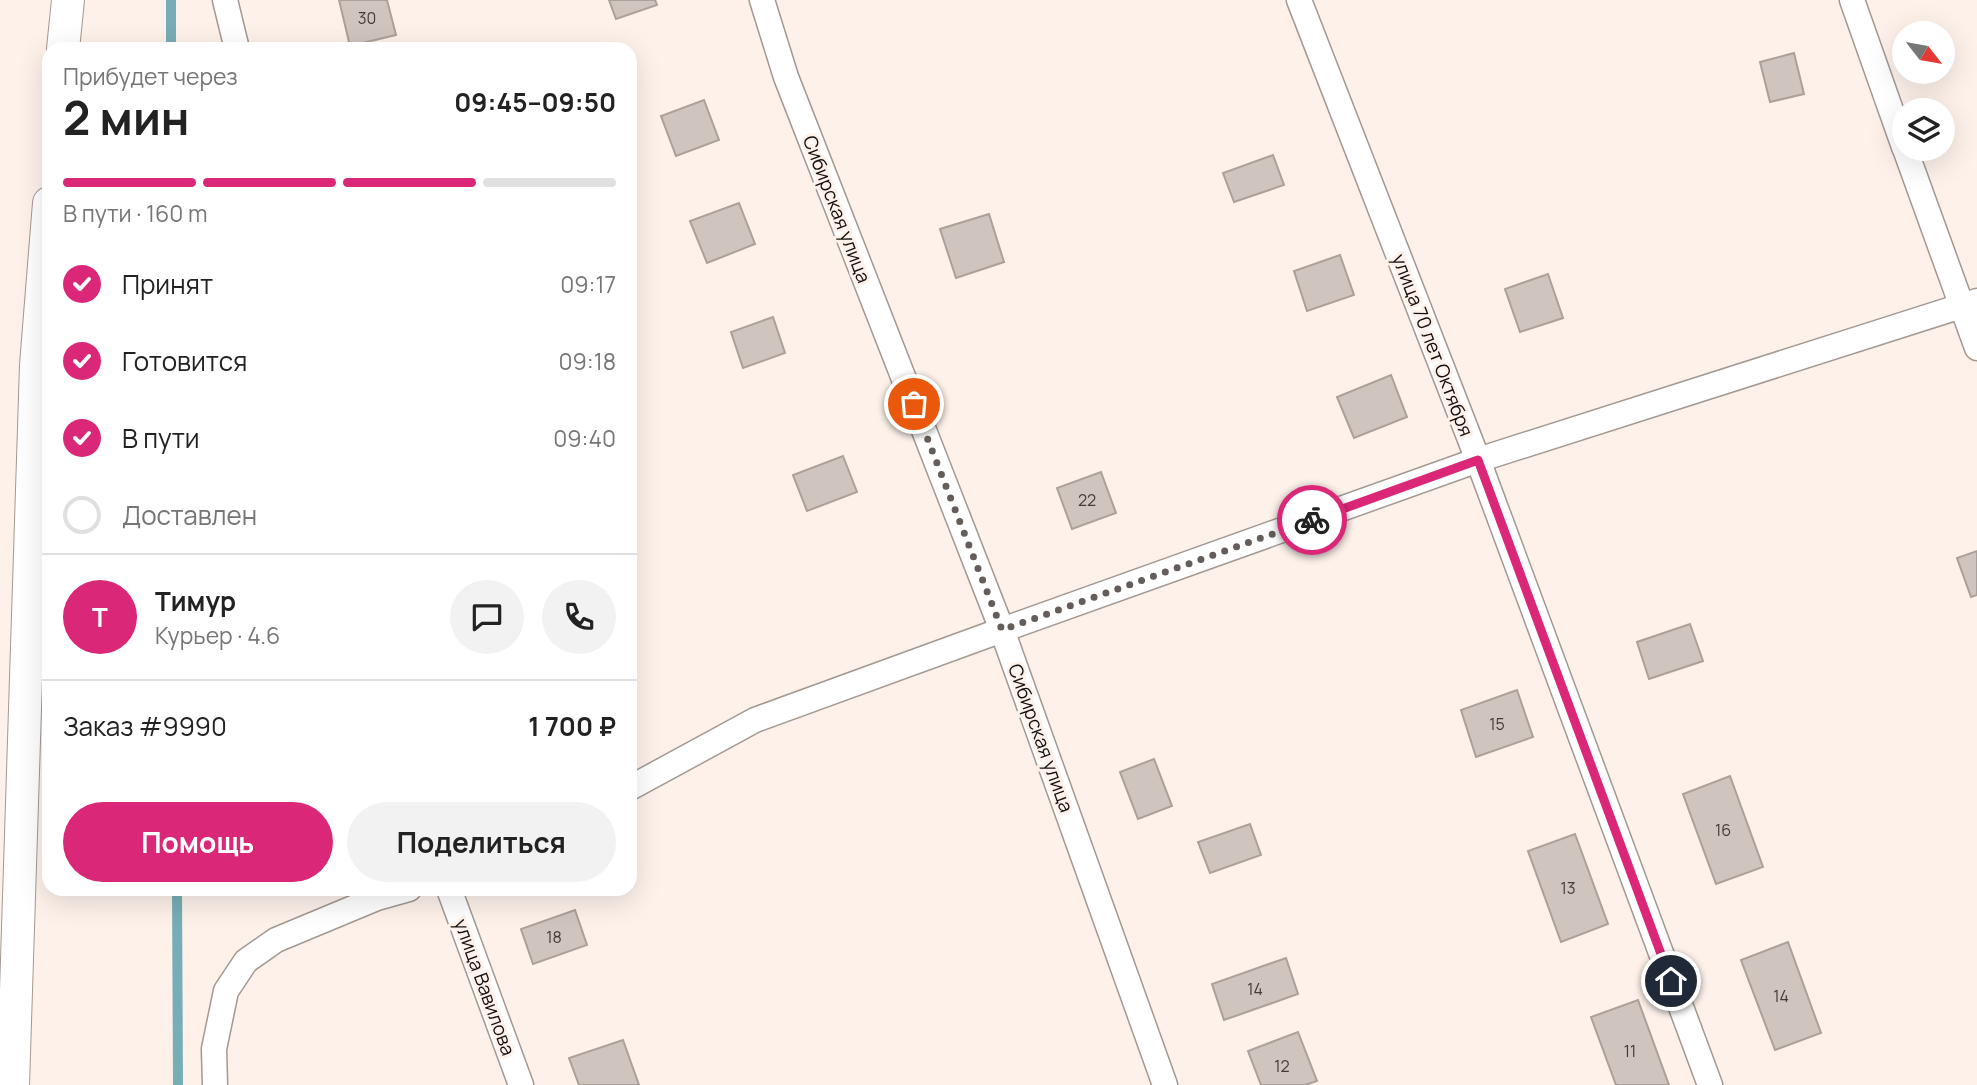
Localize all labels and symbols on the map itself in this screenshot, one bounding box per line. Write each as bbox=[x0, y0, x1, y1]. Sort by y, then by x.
house number: 30 bbox=[358, 7, 376, 29]
north arrow bbox=[1892, 21, 1955, 84]
street label: Сибирская улица bbox=[797, 132, 877, 286]
street label: улица 70 лет Октября bbox=[1386, 250, 1480, 440]
pin bbox=[884, 374, 944, 434]
courier bbox=[1277, 485, 1347, 555]
house number: 22 bbox=[1078, 489, 1096, 511]
street label: Сибирская улица bbox=[1002, 660, 1080, 816]
house number: 15 bbox=[1489, 713, 1505, 735]
house number: 16 bbox=[1715, 819, 1731, 841]
house number: 13 bbox=[1560, 877, 1576, 899]
street label: улица Вавилова bbox=[448, 915, 522, 1059]
house number: 18 bbox=[546, 926, 562, 948]
pin bbox=[1641, 951, 1701, 1011]
house number: 14 bbox=[1247, 978, 1263, 1000]
house number: 14 bbox=[1773, 985, 1789, 1007]
house number: 11 bbox=[1624, 1040, 1636, 1062]
house number: 12 bbox=[1274, 1055, 1290, 1077]

